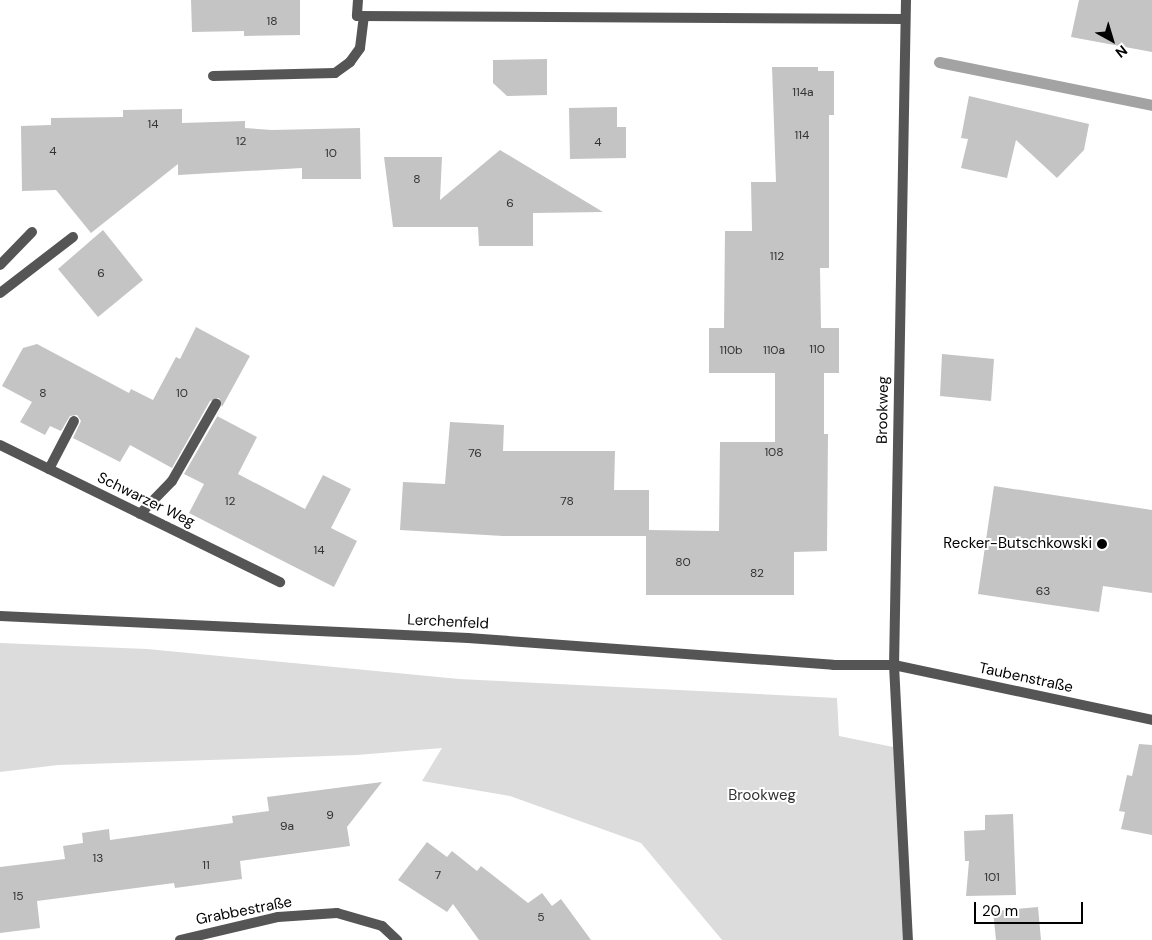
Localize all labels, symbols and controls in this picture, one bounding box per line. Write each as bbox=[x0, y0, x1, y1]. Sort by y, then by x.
house number: 18 bbox=[266, 15, 278, 29]
north arrow bbox=[1087, 15, 1137, 65]
text: N bbox=[1112, 41, 1131, 62]
house number: 114a bbox=[792, 86, 814, 100]
house number: 14 bbox=[147, 118, 159, 132]
house number: 114 bbox=[795, 129, 809, 143]
house number: 12 bbox=[236, 135, 246, 149]
house number: 4 bbox=[594, 136, 602, 150]
house number: 4 bbox=[49, 145, 57, 159]
house number: 10 bbox=[325, 147, 337, 161]
house number: 8 bbox=[413, 173, 421, 187]
house number: 6 bbox=[506, 197, 514, 211]
house number: 112 bbox=[770, 250, 784, 264]
house number: 6 bbox=[97, 267, 105, 281]
house number: 110 bbox=[809, 343, 825, 357]
house number: 110b bbox=[719, 344, 743, 358]
house number: 110a bbox=[763, 344, 785, 358]
street label: Brookweg bbox=[873, 376, 893, 444]
house number: 8 bbox=[39, 387, 47, 401]
house number: 10 bbox=[176, 387, 188, 401]
house number: 108 bbox=[764, 446, 784, 460]
house number: 76 bbox=[468, 447, 482, 461]
street label: Schwarzer Weg bbox=[94, 469, 198, 531]
house number: 12 bbox=[225, 495, 235, 509]
house number: 78 bbox=[560, 495, 574, 509]
place label: Recker-Butschkowski bbox=[943, 535, 1092, 553]
marker: Recker-Butschkowski bbox=[1096, 538, 1108, 550]
house number: 14 bbox=[313, 544, 325, 558]
house number: 80 bbox=[675, 556, 691, 570]
house number: 82 bbox=[750, 567, 764, 581]
house number: 63 bbox=[1036, 585, 1050, 599]
street label: Lerchenfeld bbox=[407, 611, 489, 633]
street label: Taubenstraße bbox=[977, 659, 1075, 697]
park label: Brookweg bbox=[728, 787, 796, 805]
house number: 9 bbox=[326, 809, 334, 823]
house number: 9a bbox=[280, 820, 294, 834]
house number: 13 bbox=[93, 852, 103, 866]
house number: 11 bbox=[202, 859, 210, 873]
house number: 7 bbox=[435, 869, 441, 883]
house number: 101 bbox=[984, 871, 1000, 885]
house number: 15 bbox=[12, 890, 24, 904]
scale bar bbox=[977, 892, 1086, 924]
street label: Grabbestraße bbox=[194, 893, 294, 929]
text: 20 m bbox=[982, 901, 1018, 921]
house number: 5 bbox=[537, 911, 545, 925]

